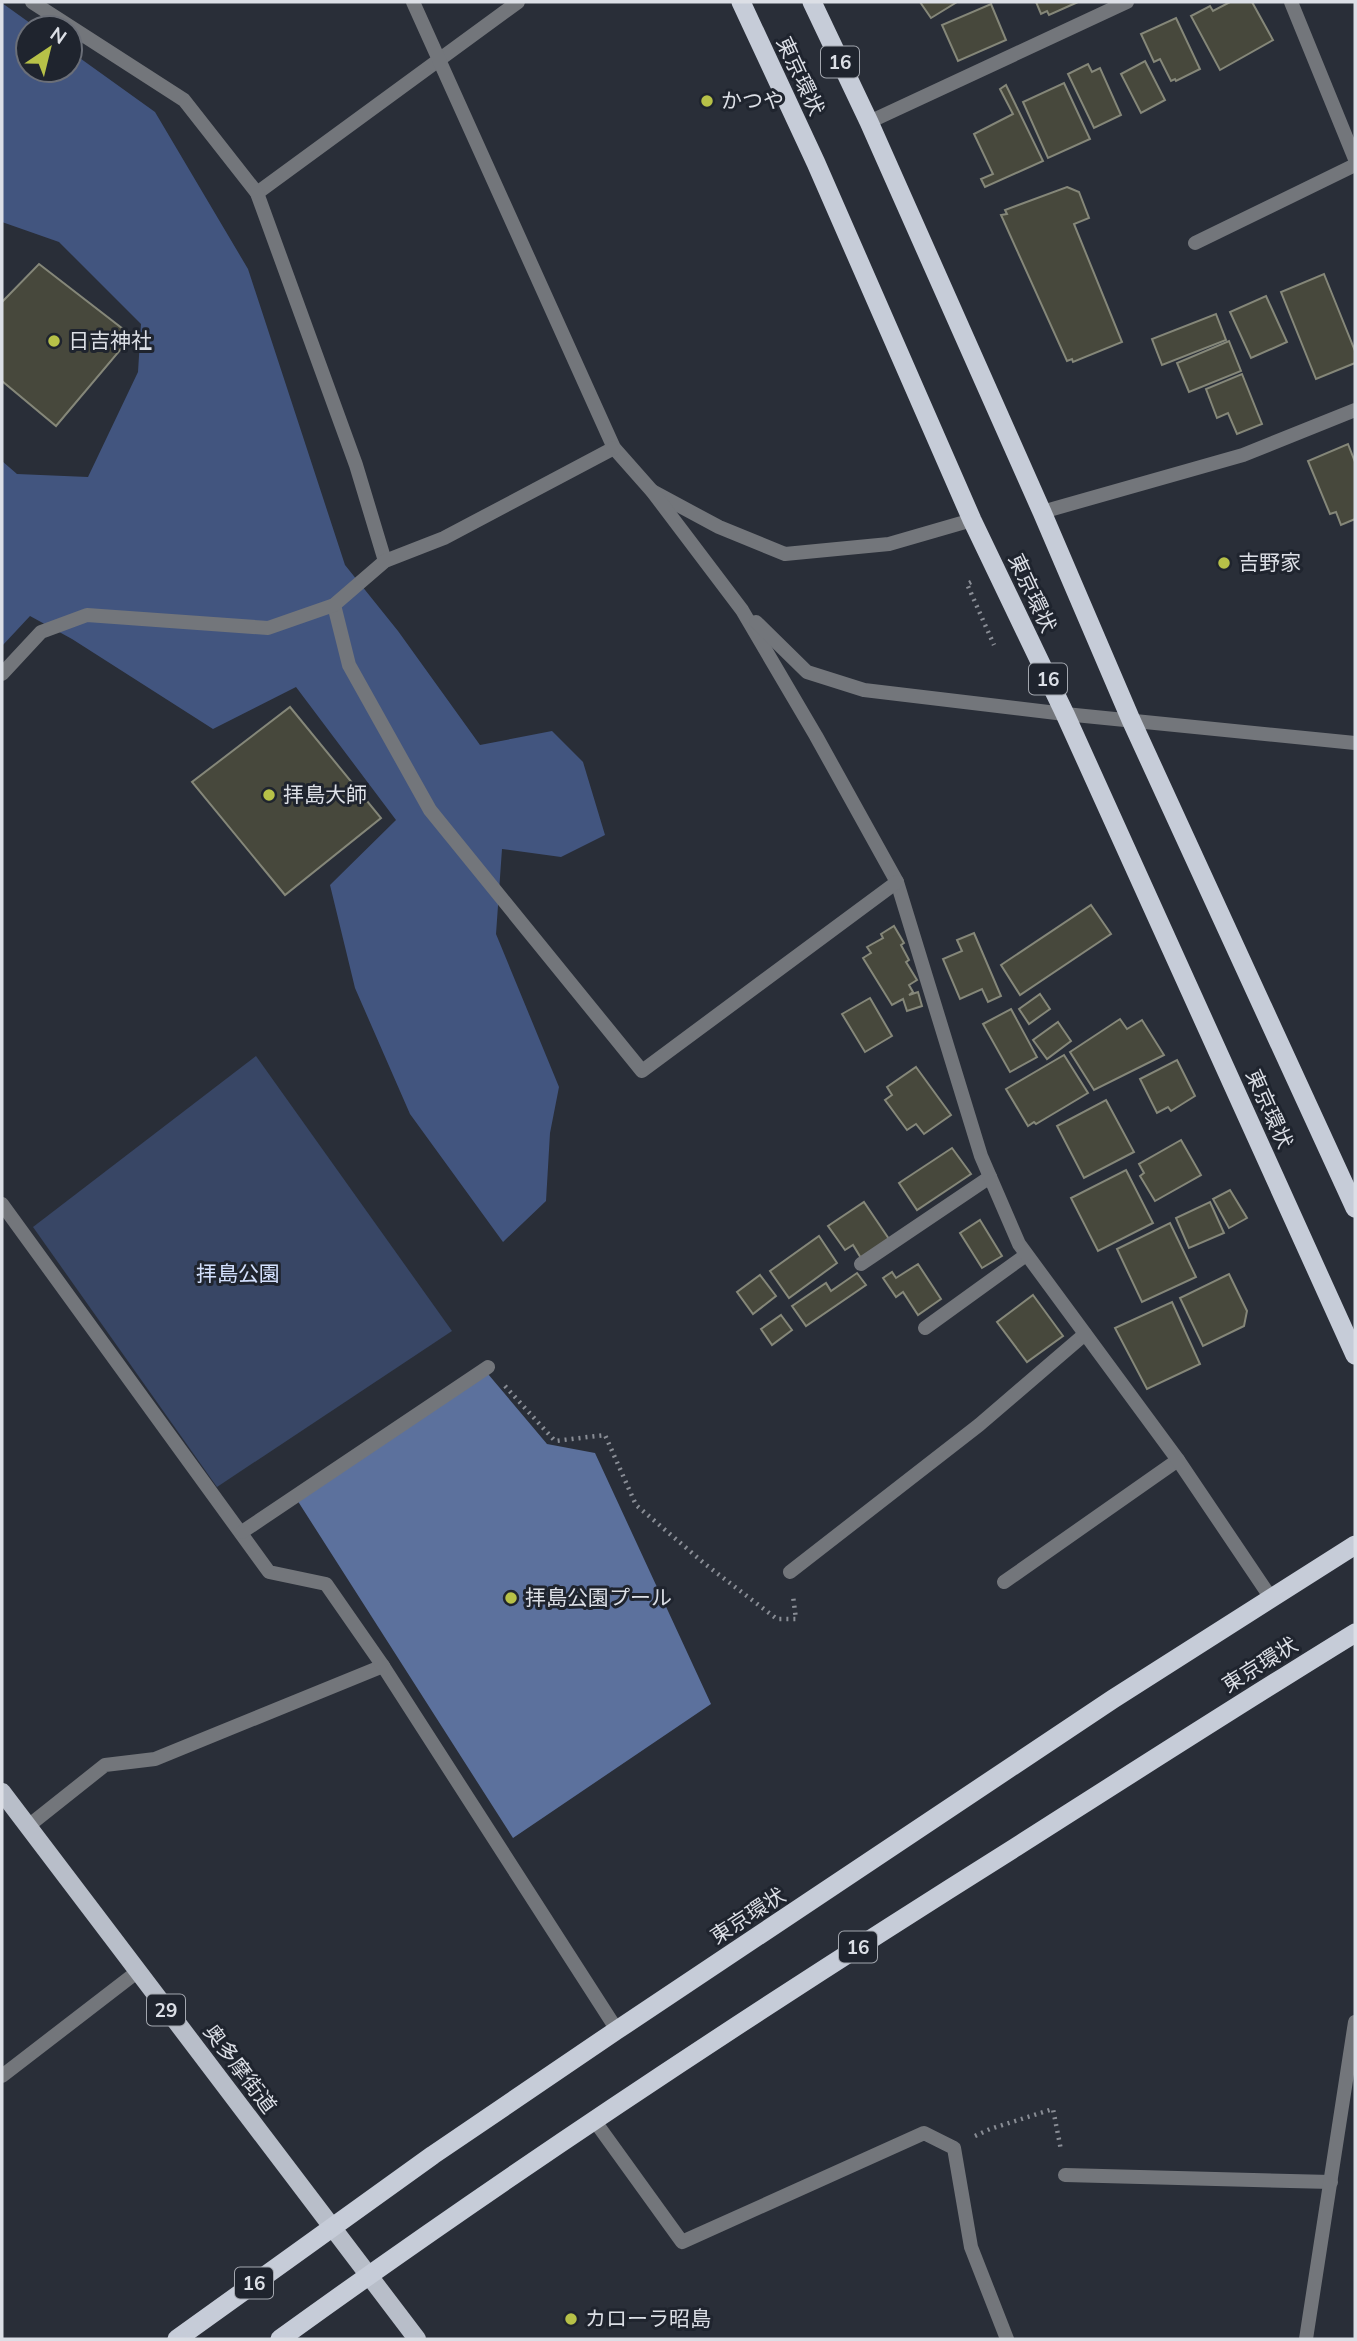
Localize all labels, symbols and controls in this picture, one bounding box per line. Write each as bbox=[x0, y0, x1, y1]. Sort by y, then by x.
north arrow bbox=[14, 14, 84, 84]
text: N bbox=[46, 21, 72, 49]
street label: 東京環状 bbox=[771, 32, 830, 119]
road number: 16 bbox=[821, 46, 859, 78]
place label: かつや bbox=[721, 87, 784, 113]
marker: かつや bbox=[699, 93, 715, 109]
place label: 日吉神社 bbox=[68, 327, 152, 353]
marker: 日吉神社 bbox=[46, 333, 62, 349]
street label: 東京環状 bbox=[1003, 549, 1062, 636]
place label: 吉野家 bbox=[1238, 549, 1301, 575]
marker: 吉野家 bbox=[1216, 555, 1232, 571]
road number: 16 bbox=[1029, 664, 1067, 694]
place label: 拝島大師 bbox=[283, 781, 367, 807]
marker: 拝島大師 bbox=[261, 787, 277, 803]
street label: 東京環状 bbox=[1241, 1065, 1299, 1152]
park label: 拝島公園 bbox=[196, 1260, 280, 1286]
place label: 拝島公園プール bbox=[525, 1584, 672, 1610]
marker: 拝島公園プール bbox=[503, 1590, 519, 1606]
street label: 東京環状 bbox=[1217, 1631, 1302, 1697]
street label: 東京環状 bbox=[705, 1881, 790, 1949]
road number: 16 bbox=[839, 1932, 877, 1963]
road number: 29 bbox=[147, 1994, 185, 2026]
street label: 奥多摩街道 bbox=[199, 2019, 283, 2118]
road number: 16 bbox=[235, 2268, 273, 2298]
place label: カローラ昭島 bbox=[585, 2305, 711, 2331]
marker: カローラ昭島 bbox=[563, 2311, 579, 2327]

